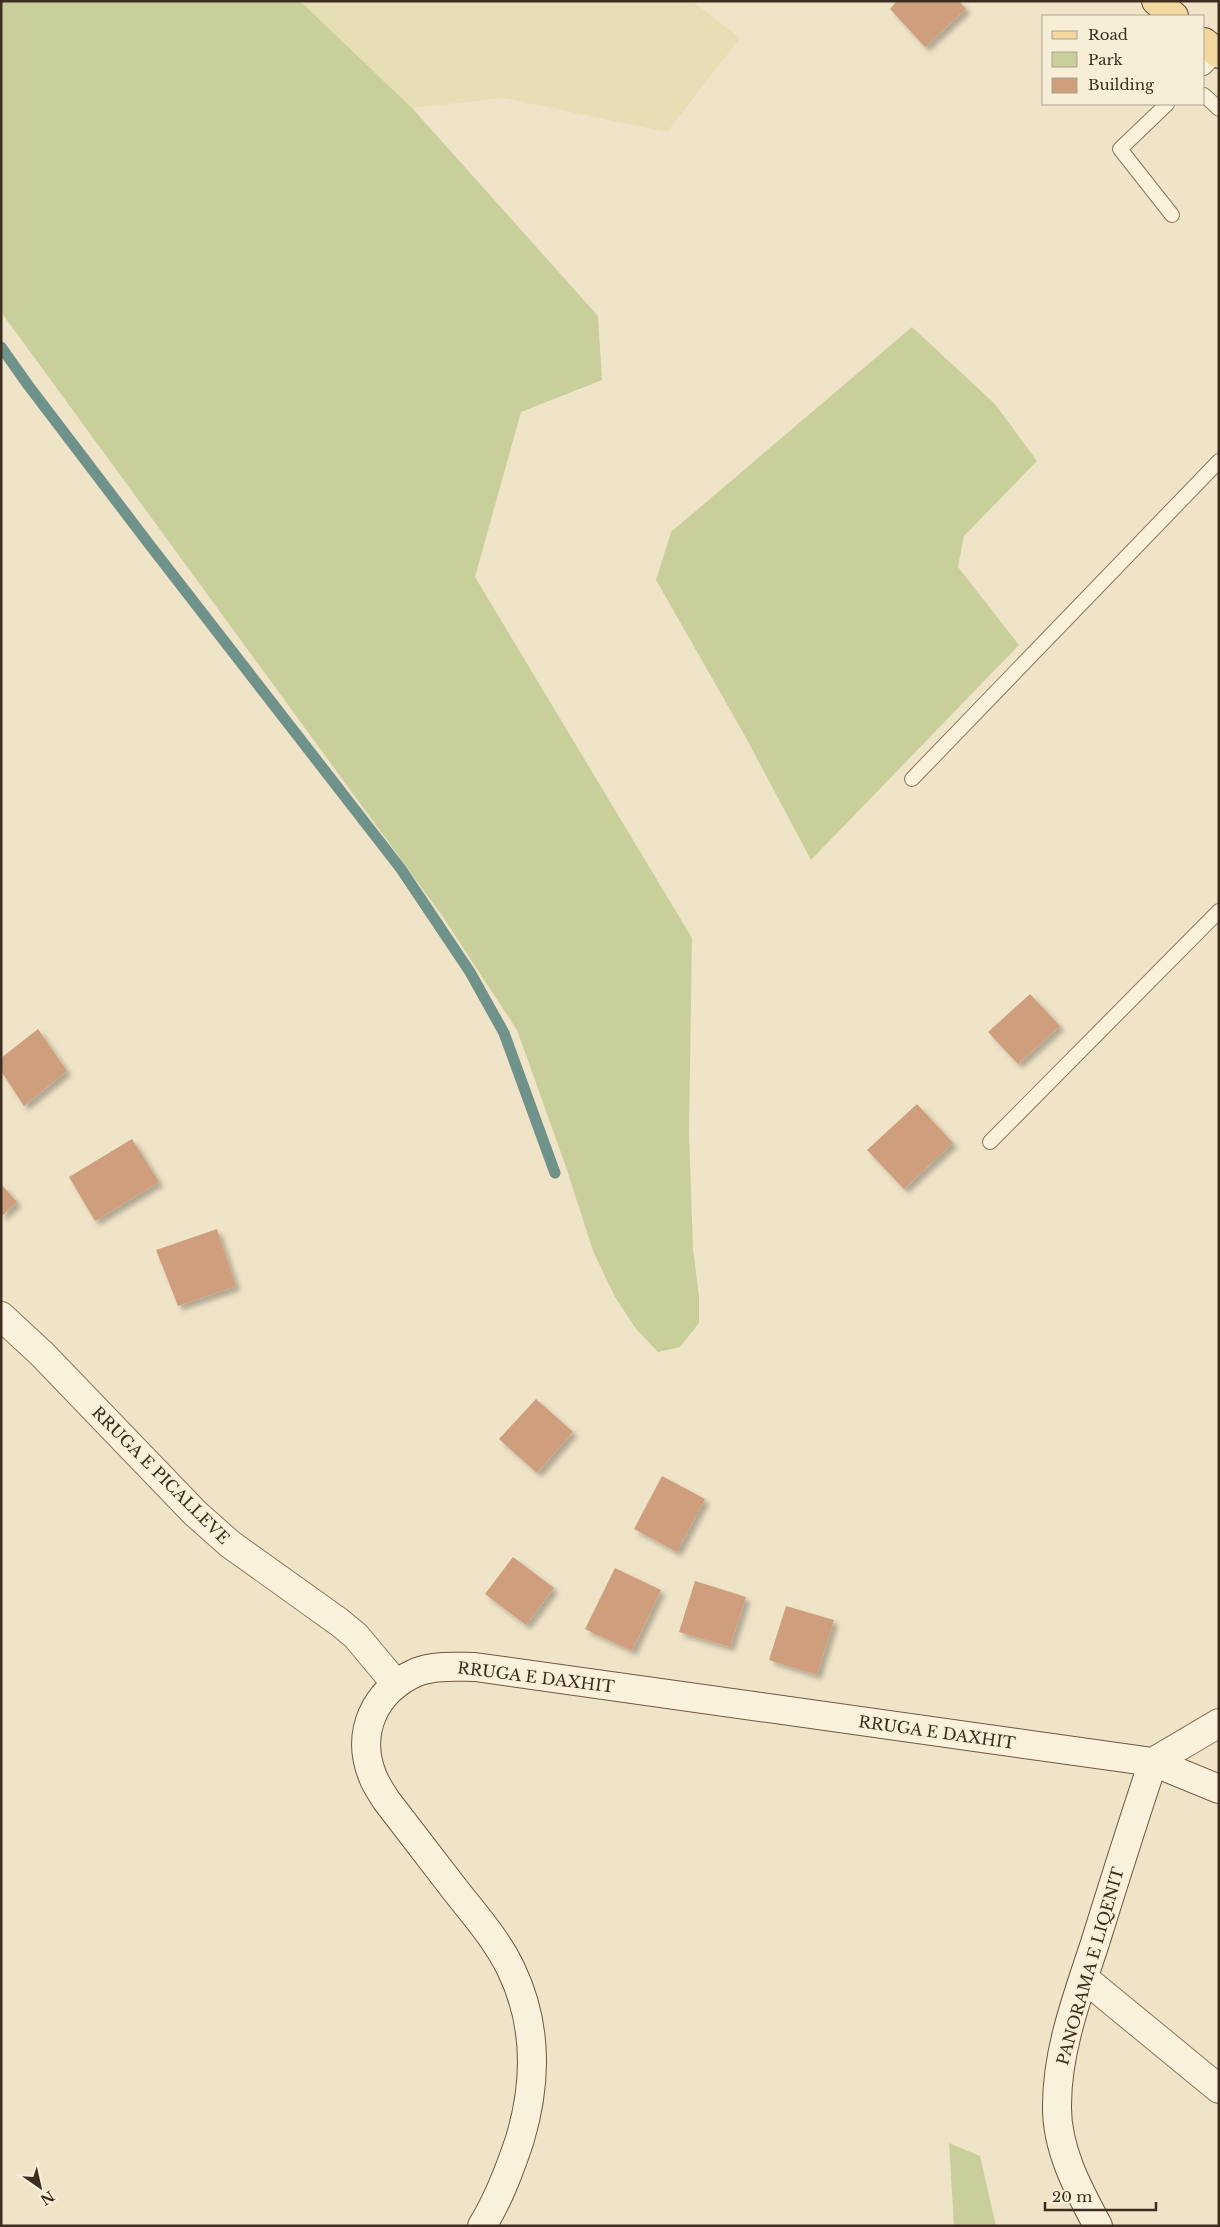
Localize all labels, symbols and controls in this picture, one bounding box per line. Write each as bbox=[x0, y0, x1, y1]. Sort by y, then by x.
legend bbox=[1042, 15, 1205, 105]
text: Road bbox=[1088, 25, 1128, 44]
text: Park bbox=[1088, 50, 1124, 69]
text: Building bbox=[1088, 75, 1155, 94]
street label: RRUGA E PICALLEVE bbox=[88, 1402, 234, 1548]
street label: RRUGA E DAXHIT bbox=[456, 1657, 616, 1697]
street label: RRUGA E DAXHIT bbox=[857, 1711, 1017, 1753]
street label: PANORAMA E LIQENIT bbox=[1052, 1865, 1128, 2067]
north arrow bbox=[15, 2162, 65, 2212]
scale bar bbox=[1045, 2180, 1156, 2212]
text: N bbox=[37, 2187, 58, 2209]
text: 20 m bbox=[1052, 2187, 1092, 2206]

